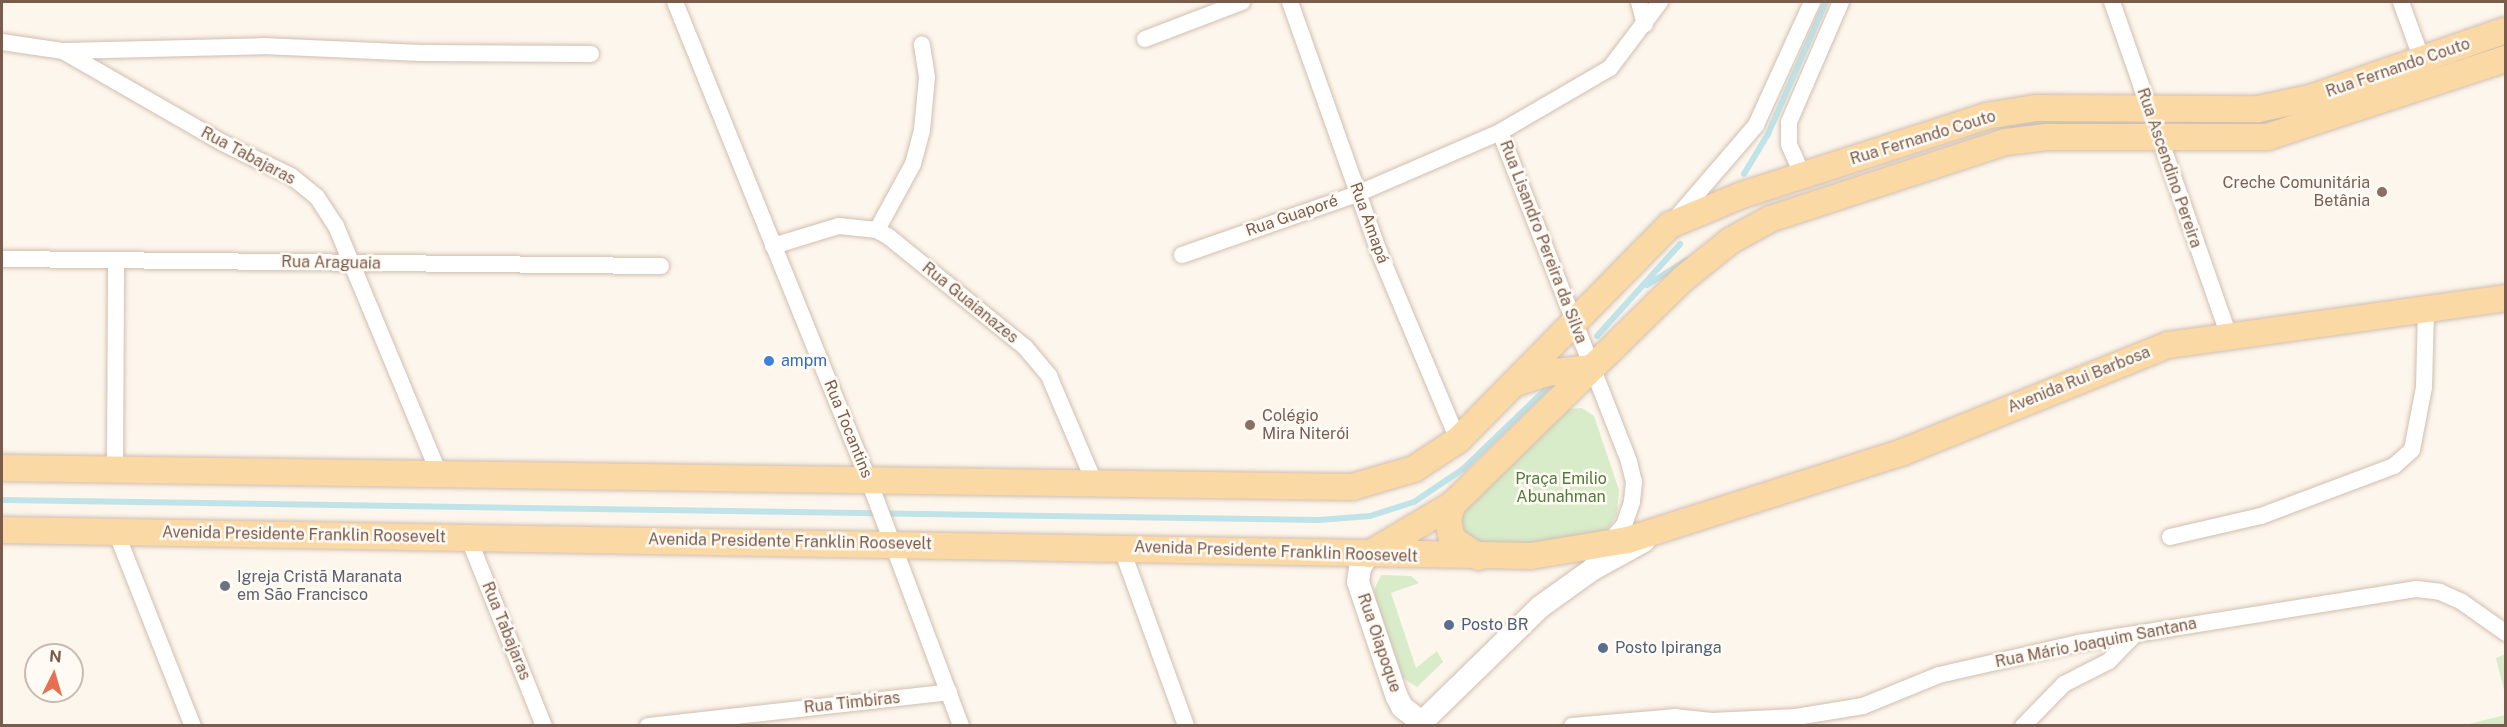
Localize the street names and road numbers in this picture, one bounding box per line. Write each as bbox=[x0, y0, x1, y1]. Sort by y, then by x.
street label: Rua Fernando Couto bbox=[2323, 34, 2473, 102]
street label: Rua Ascendino Pereira bbox=[2133, 85, 2205, 251]
street label: Rua Fernando Couto bbox=[1848, 107, 1998, 169]
street label: Rua Tabajaras bbox=[197, 123, 299, 189]
street label: Rua Lisandro Pereira da Silva bbox=[1495, 138, 1591, 346]
street label: Rua Amapá bbox=[1345, 180, 1393, 266]
street label: Rua Guaporé bbox=[1243, 191, 1341, 241]
street label: Rua Araguaia bbox=[281, 253, 381, 273]
street label: Rua Guaianazes bbox=[918, 258, 1022, 348]
street label: Avenida Rui Barbosa bbox=[2005, 343, 2153, 417]
street label: Rua Tocantins bbox=[820, 377, 876, 481]
street label: Avenida Presidente Franklin Roosevelt bbox=[162, 523, 446, 547]
street label: Avenida Presidente Franklin Roosevelt bbox=[648, 530, 932, 554]
street label: Avenida Presidente Franklin Roosevelt bbox=[1134, 537, 1418, 567]
street label: Rua Tabajaras bbox=[478, 579, 534, 683]
street label: Rua Oiapoque bbox=[1353, 591, 1405, 695]
street label: Rua Mário Joaquim Santana bbox=[1994, 614, 2198, 672]
street label: Rua Timbiras bbox=[803, 688, 901, 718]

